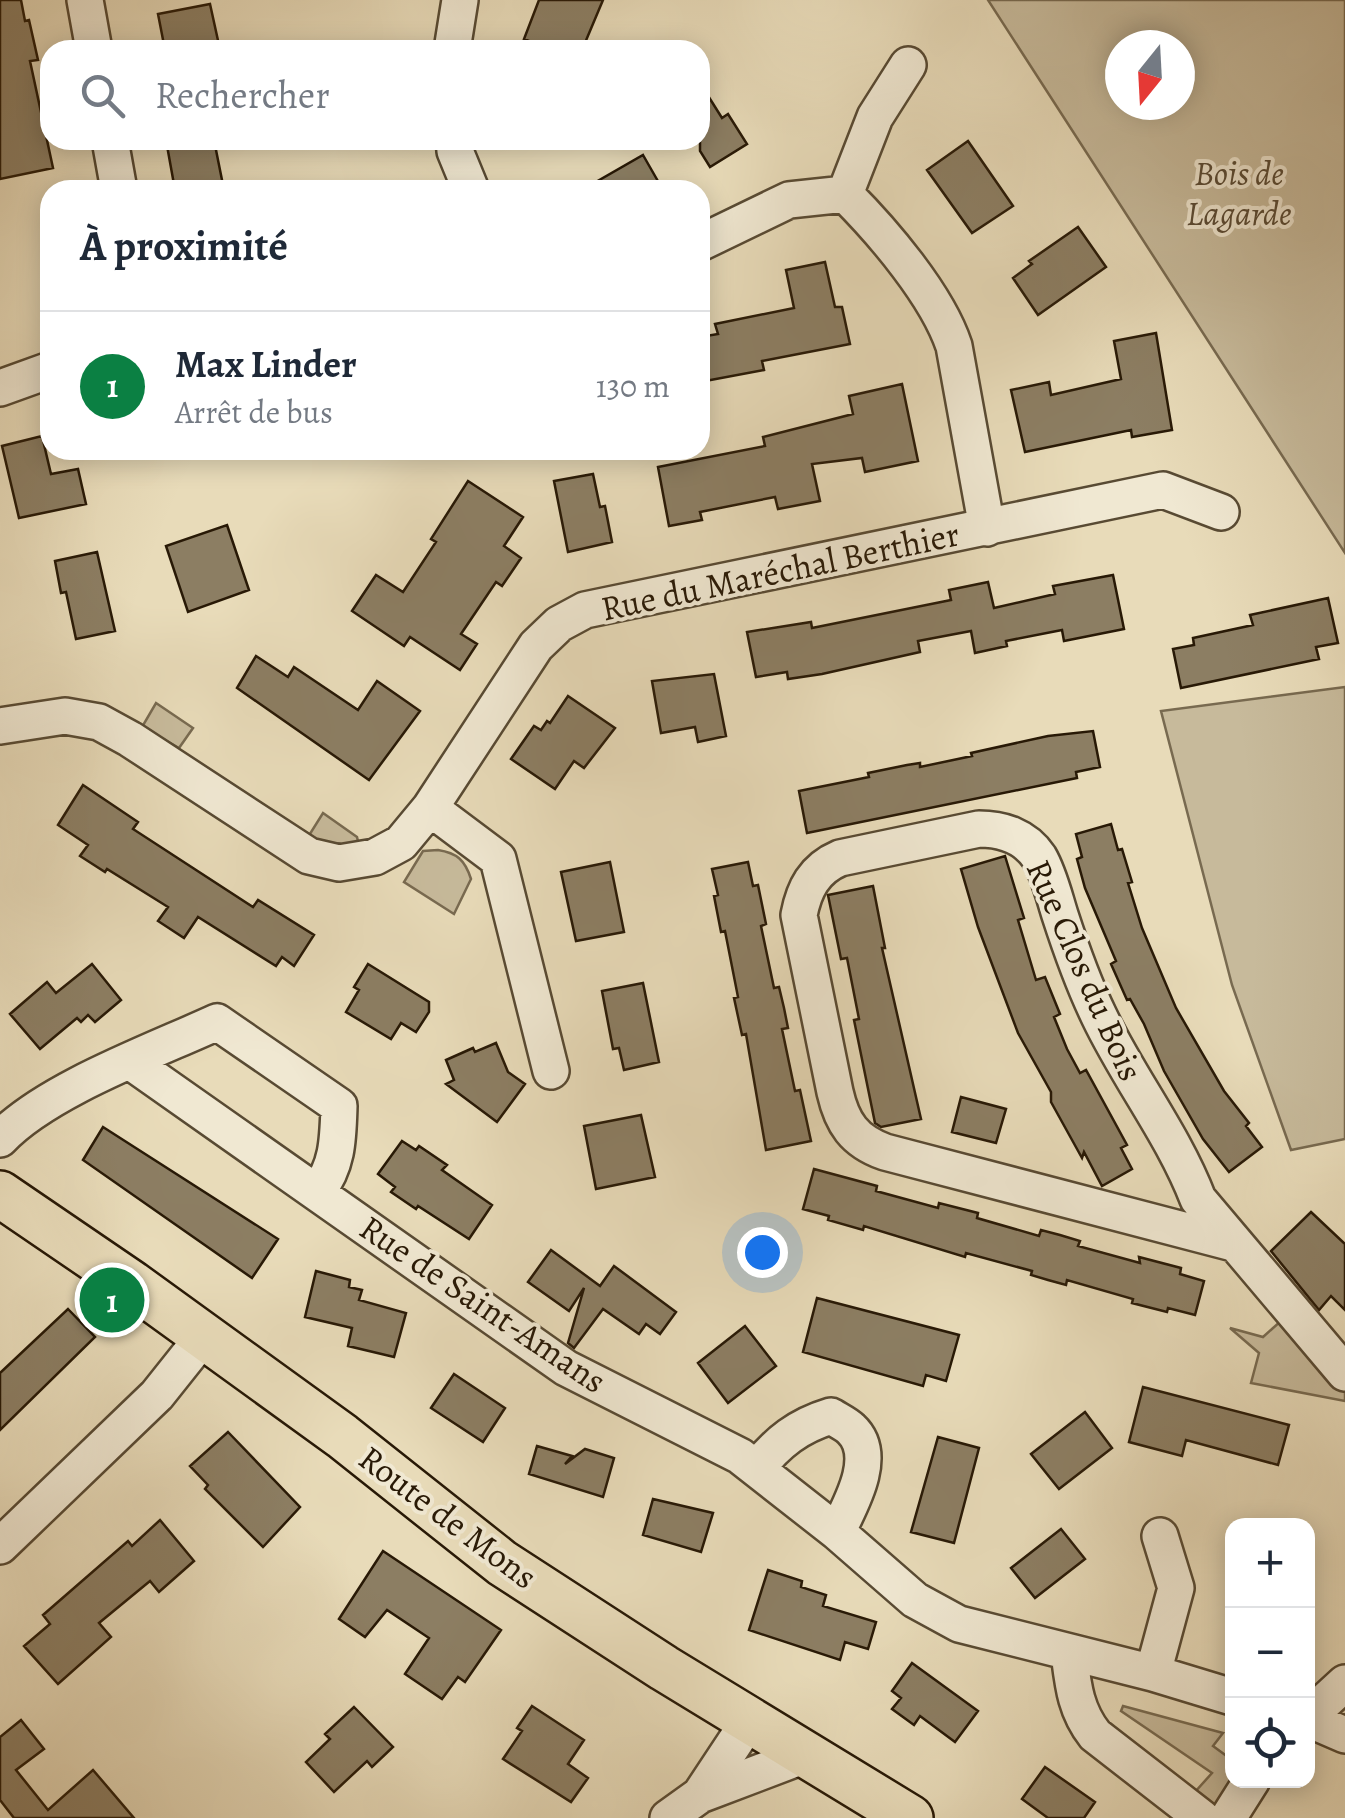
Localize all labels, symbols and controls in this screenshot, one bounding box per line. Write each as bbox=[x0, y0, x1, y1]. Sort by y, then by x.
north arrow bbox=[1105, 30, 1195, 120]
search box bbox=[40, 40, 710, 150]
icon: search bbox=[75, 68, 130, 123]
text: Rechercher bbox=[155, 69, 330, 121]
park label: Bois de Lagarde bbox=[1186, 149, 1292, 237]
text: À proximité bbox=[80, 217, 288, 274]
text: Max Linder bbox=[175, 338, 357, 390]
text: 1 bbox=[107, 364, 118, 408]
text: 130 m bbox=[596, 364, 670, 408]
text: Arrêt de bus bbox=[175, 390, 333, 434]
street label: Rue du Maréchal Berthier bbox=[596, 510, 964, 632]
street label: Rue Clos du Bois bbox=[1015, 852, 1155, 1088]
street label: Rue de Saint-Amans bbox=[350, 1204, 616, 1404]
your location bbox=[737, 1227, 788, 1278]
pin: 1 bbox=[80, 1262, 144, 1338]
street label: Route de Mons bbox=[349, 1434, 547, 1600]
map controls bbox=[1225, 1518, 1315, 1788]
button: + bbox=[1225, 1518, 1315, 1608]
button: − bbox=[1225, 1608, 1315, 1698]
button: locate bbox=[1225, 1698, 1315, 1788]

